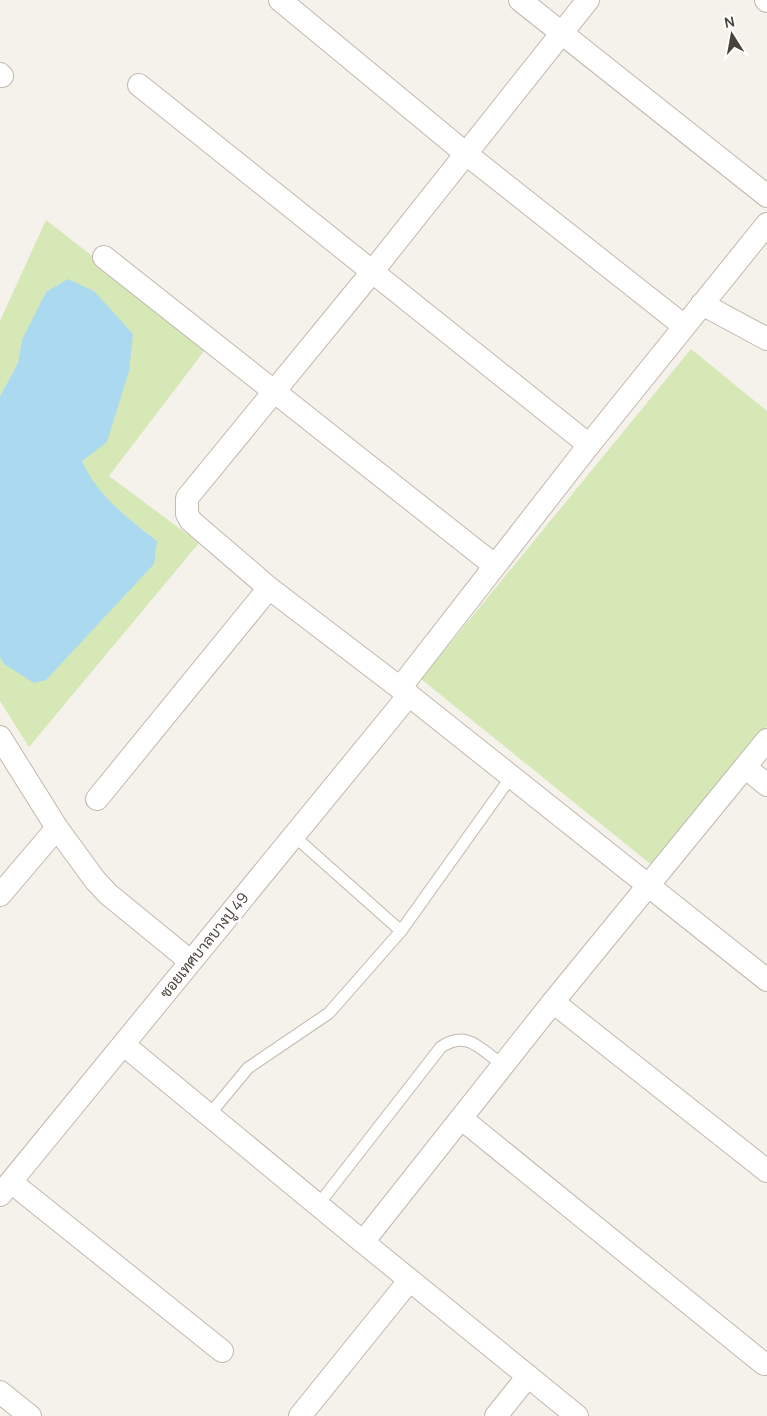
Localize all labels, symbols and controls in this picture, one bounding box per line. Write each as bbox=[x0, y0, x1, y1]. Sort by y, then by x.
north arrow bbox=[707, 10, 757, 60]
text: N bbox=[723, 11, 736, 32]
street label: ซอยเทศบาลบางปู 49 bbox=[155, 888, 253, 1002]

